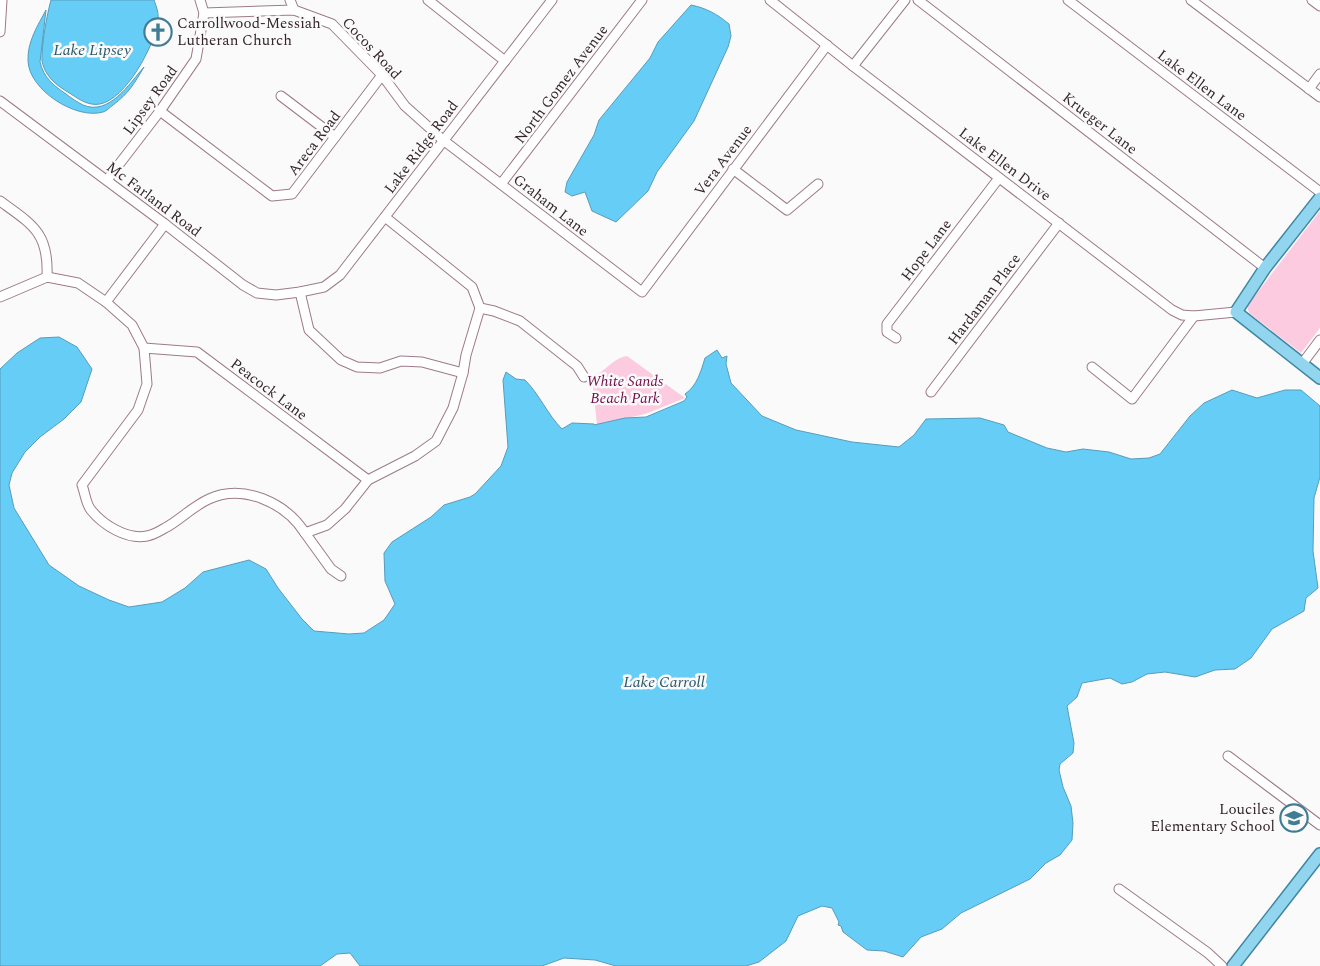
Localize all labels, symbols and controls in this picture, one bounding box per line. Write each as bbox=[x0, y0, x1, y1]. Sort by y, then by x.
place label: Carrollwood-Messiah Lutheran Church bbox=[177, 12, 321, 52]
street label: Cocos Road bbox=[336, 12, 407, 85]
church icon: Carrollwood-Messiah Lutheran Church bbox=[143, 17, 173, 47]
street label: North Gomez Avenue bbox=[509, 20, 614, 149]
water label: Lake Lipsey bbox=[53, 38, 131, 62]
street label: Lake Ellen Lane bbox=[1152, 44, 1251, 127]
street label: Lipsey Road bbox=[117, 61, 184, 140]
street label: Krueger Lane bbox=[1057, 87, 1142, 160]
street label: Lake Ridge Road bbox=[379, 96, 464, 199]
street label: Areca Road bbox=[282, 106, 347, 181]
street label: Vera Avenue bbox=[689, 120, 758, 201]
street label: Lake Ellen Drive bbox=[953, 122, 1056, 207]
street label: Mc Farland Road bbox=[101, 156, 206, 243]
street label: Graham Lane bbox=[508, 169, 593, 242]
street label: Hope Lane bbox=[895, 214, 957, 286]
street label: Hardaman Place bbox=[942, 249, 1027, 350]
street label: Peacock Lane bbox=[225, 353, 312, 426]
park label: White Sands Beach Park bbox=[587, 370, 664, 410]
water label: Lake Carroll bbox=[623, 670, 705, 694]
place label: Louciles Elementary School bbox=[1150, 798, 1275, 838]
school or university icon: Louciles Elementary School bbox=[1279, 803, 1309, 833]

